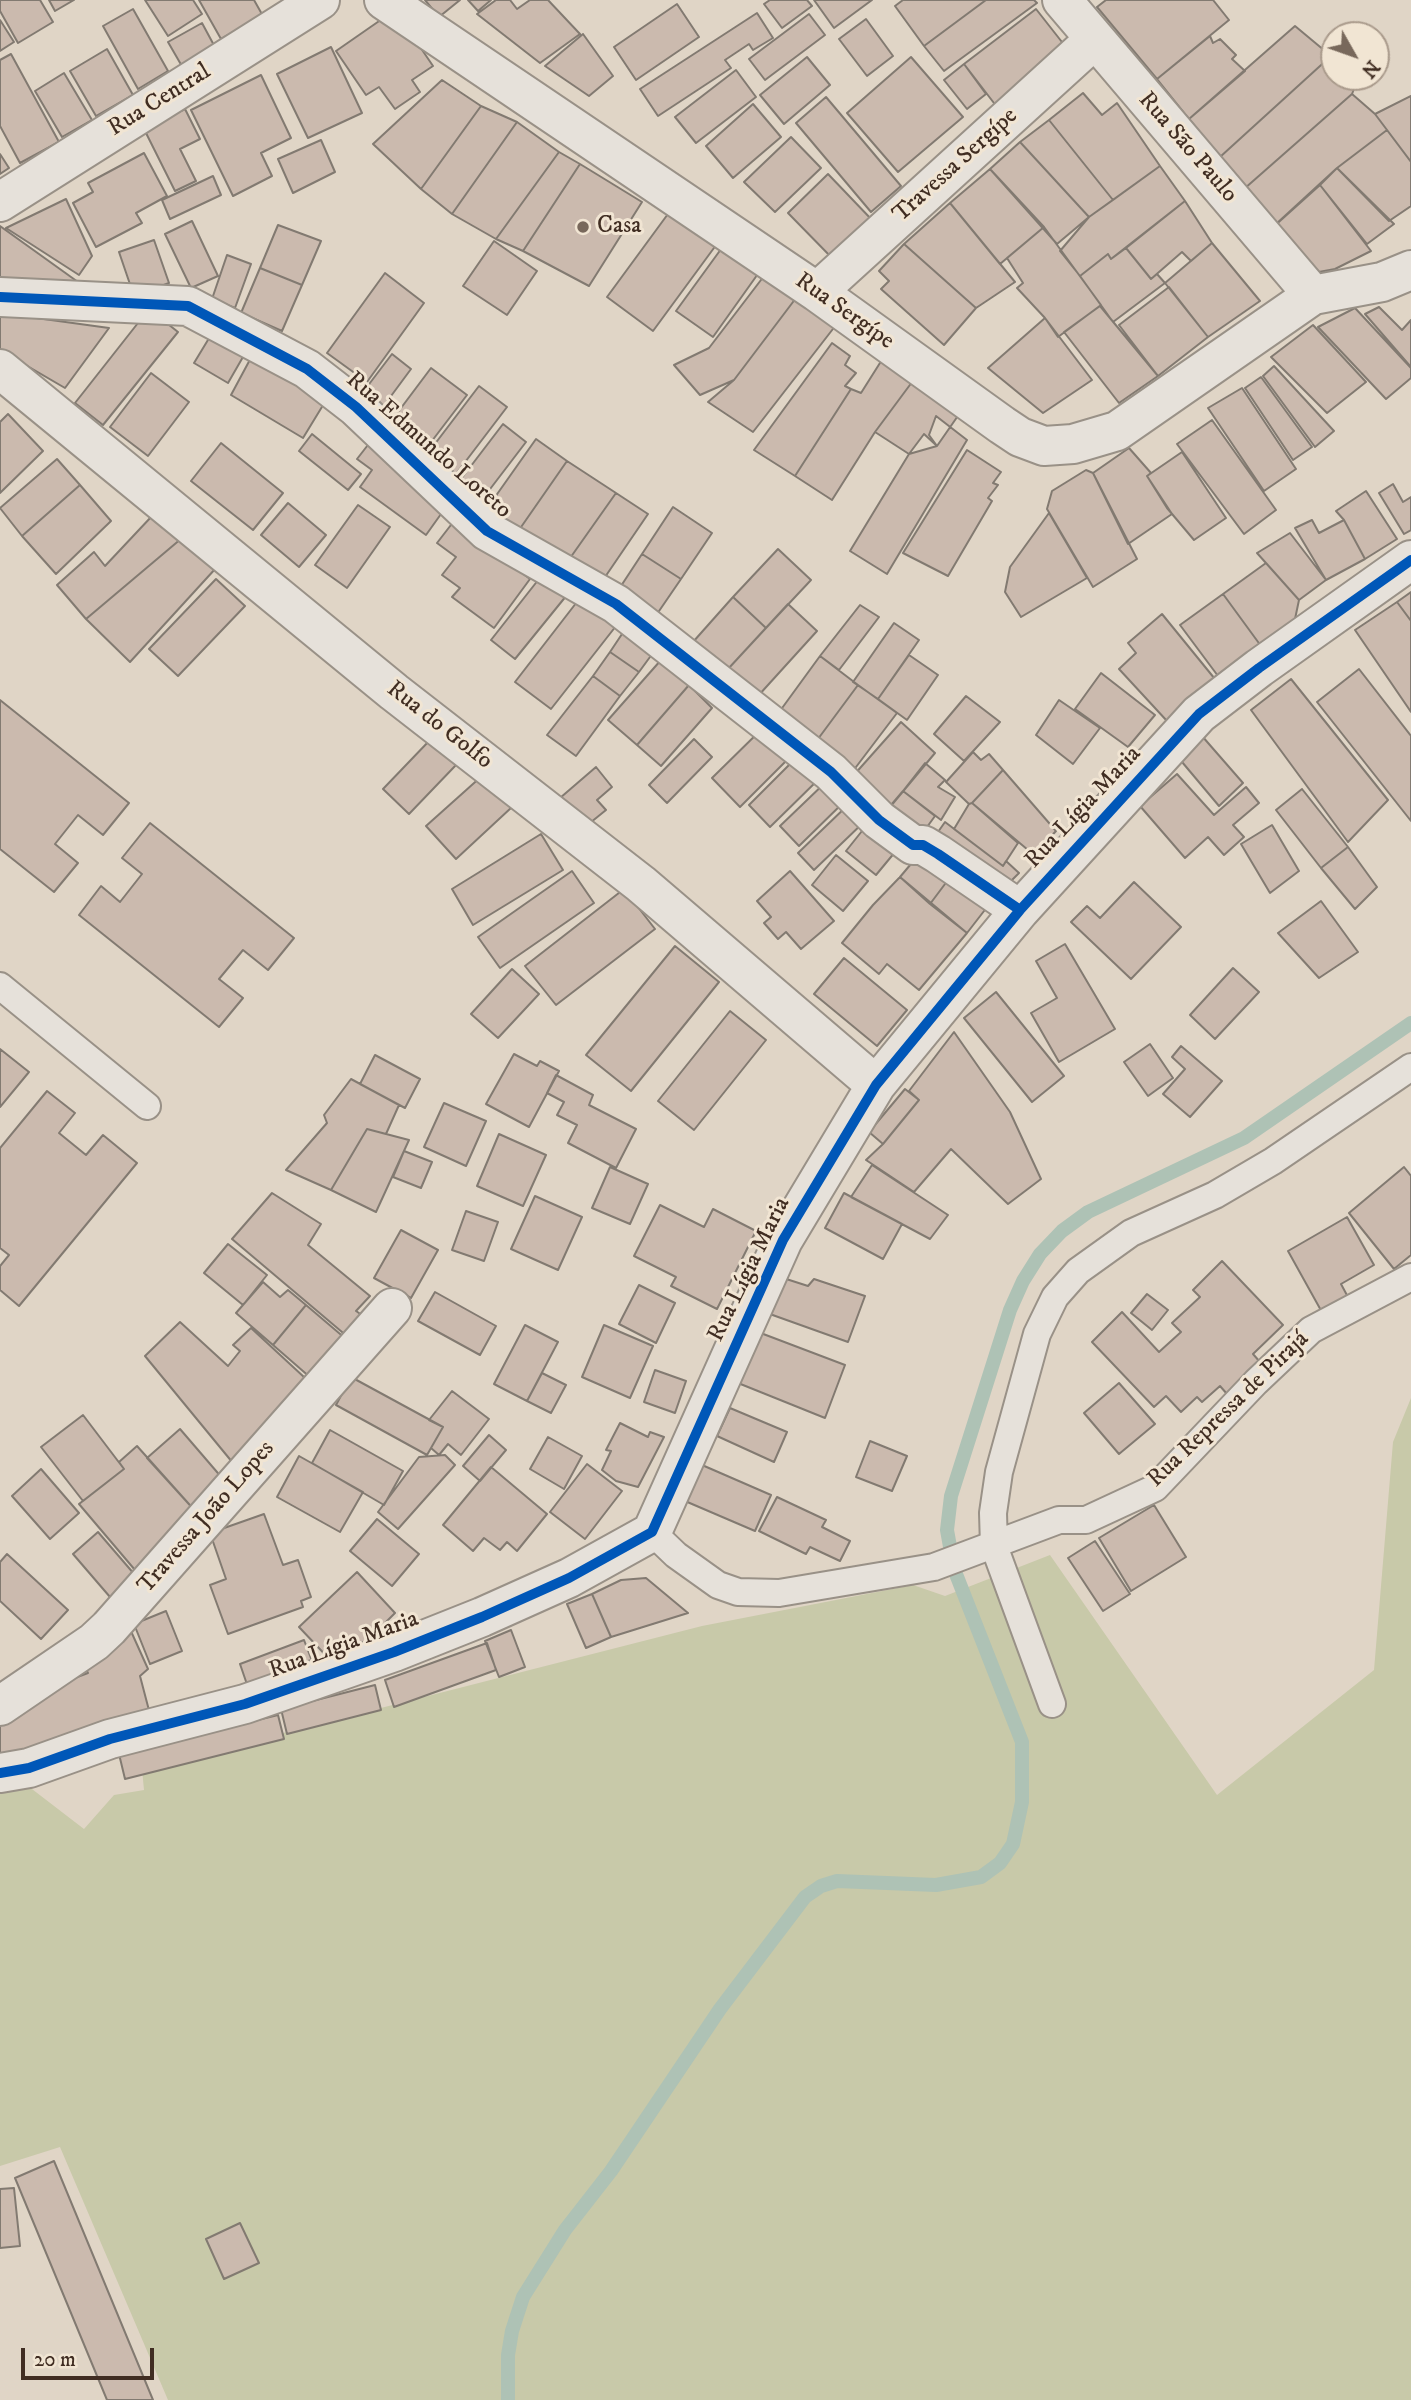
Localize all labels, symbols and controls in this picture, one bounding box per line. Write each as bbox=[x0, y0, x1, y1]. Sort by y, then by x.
north arrow bbox=[1320, 21, 1390, 91]
text: N bbox=[1356, 55, 1384, 82]
street label: Rua Central bbox=[104, 58, 216, 144]
street label: Rua São Paulo bbox=[1131, 87, 1243, 209]
street label: Travessa Sergípe bbox=[888, 102, 1024, 230]
place label: Casa bbox=[597, 213, 641, 241]
marker: Casa bbox=[575, 219, 591, 235]
street label: Rua Sergípe bbox=[789, 267, 899, 357]
street label: Rua Edmundo Loreto bbox=[339, 366, 517, 526]
street label: Rua do Golfo bbox=[380, 676, 498, 776]
street label: Rua Lígia Maria bbox=[1020, 741, 1148, 875]
street label: Rua Lígia Maria bbox=[703, 1193, 797, 1347]
street label: Rua Repressa de Pirajá bbox=[1142, 1326, 1316, 1494]
street label: Travessa João Lopes bbox=[133, 1436, 281, 1600]
street label: Rua Lígia Maria bbox=[265, 1606, 423, 1686]
scale bar bbox=[24, 2334, 158, 2378]
text: 20 m bbox=[34, 2347, 76, 2373]

